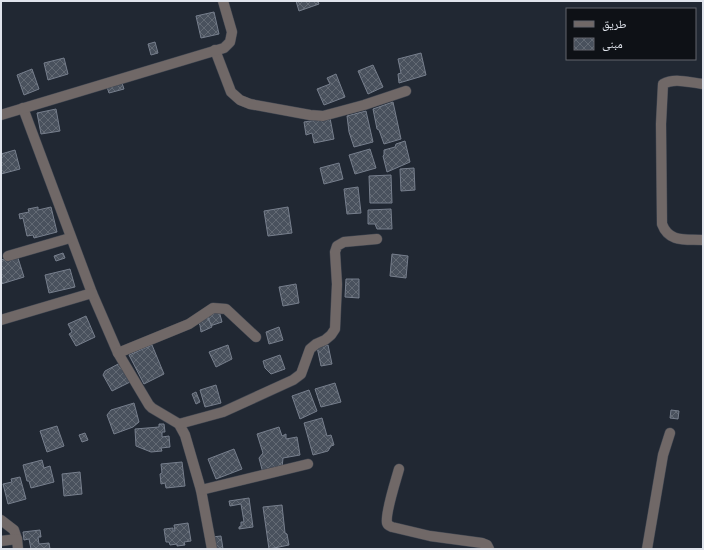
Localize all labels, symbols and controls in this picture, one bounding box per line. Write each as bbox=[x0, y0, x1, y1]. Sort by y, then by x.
legend bbox=[566, 8, 696, 60]
text: طريق bbox=[602, 16, 627, 32]
text: مبنى bbox=[602, 36, 623, 52]

